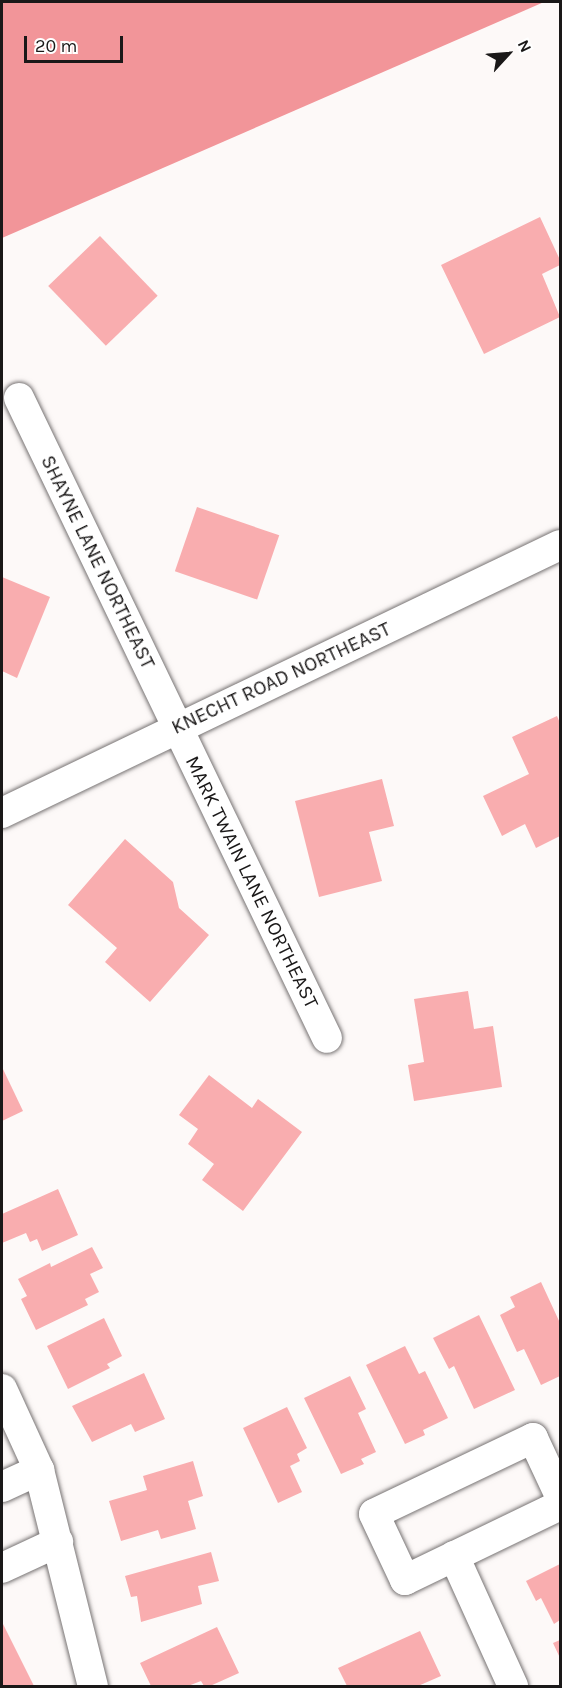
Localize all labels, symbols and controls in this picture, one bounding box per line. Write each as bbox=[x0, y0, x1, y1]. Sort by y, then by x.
scale bar bbox=[27, 24, 126, 62]
north arrow bbox=[478, 24, 538, 84]
text: 20 m bbox=[35, 35, 77, 57]
text: N bbox=[514, 37, 536, 55]
street label: SHAYNE LANE NORTHEAST bbox=[36, 451, 160, 673]
street label: KNECHT ROAD NORTHEAST bbox=[168, 617, 394, 739]
street label: MARK TWAIN LANE NORTHEAST bbox=[180, 752, 324, 1012]

